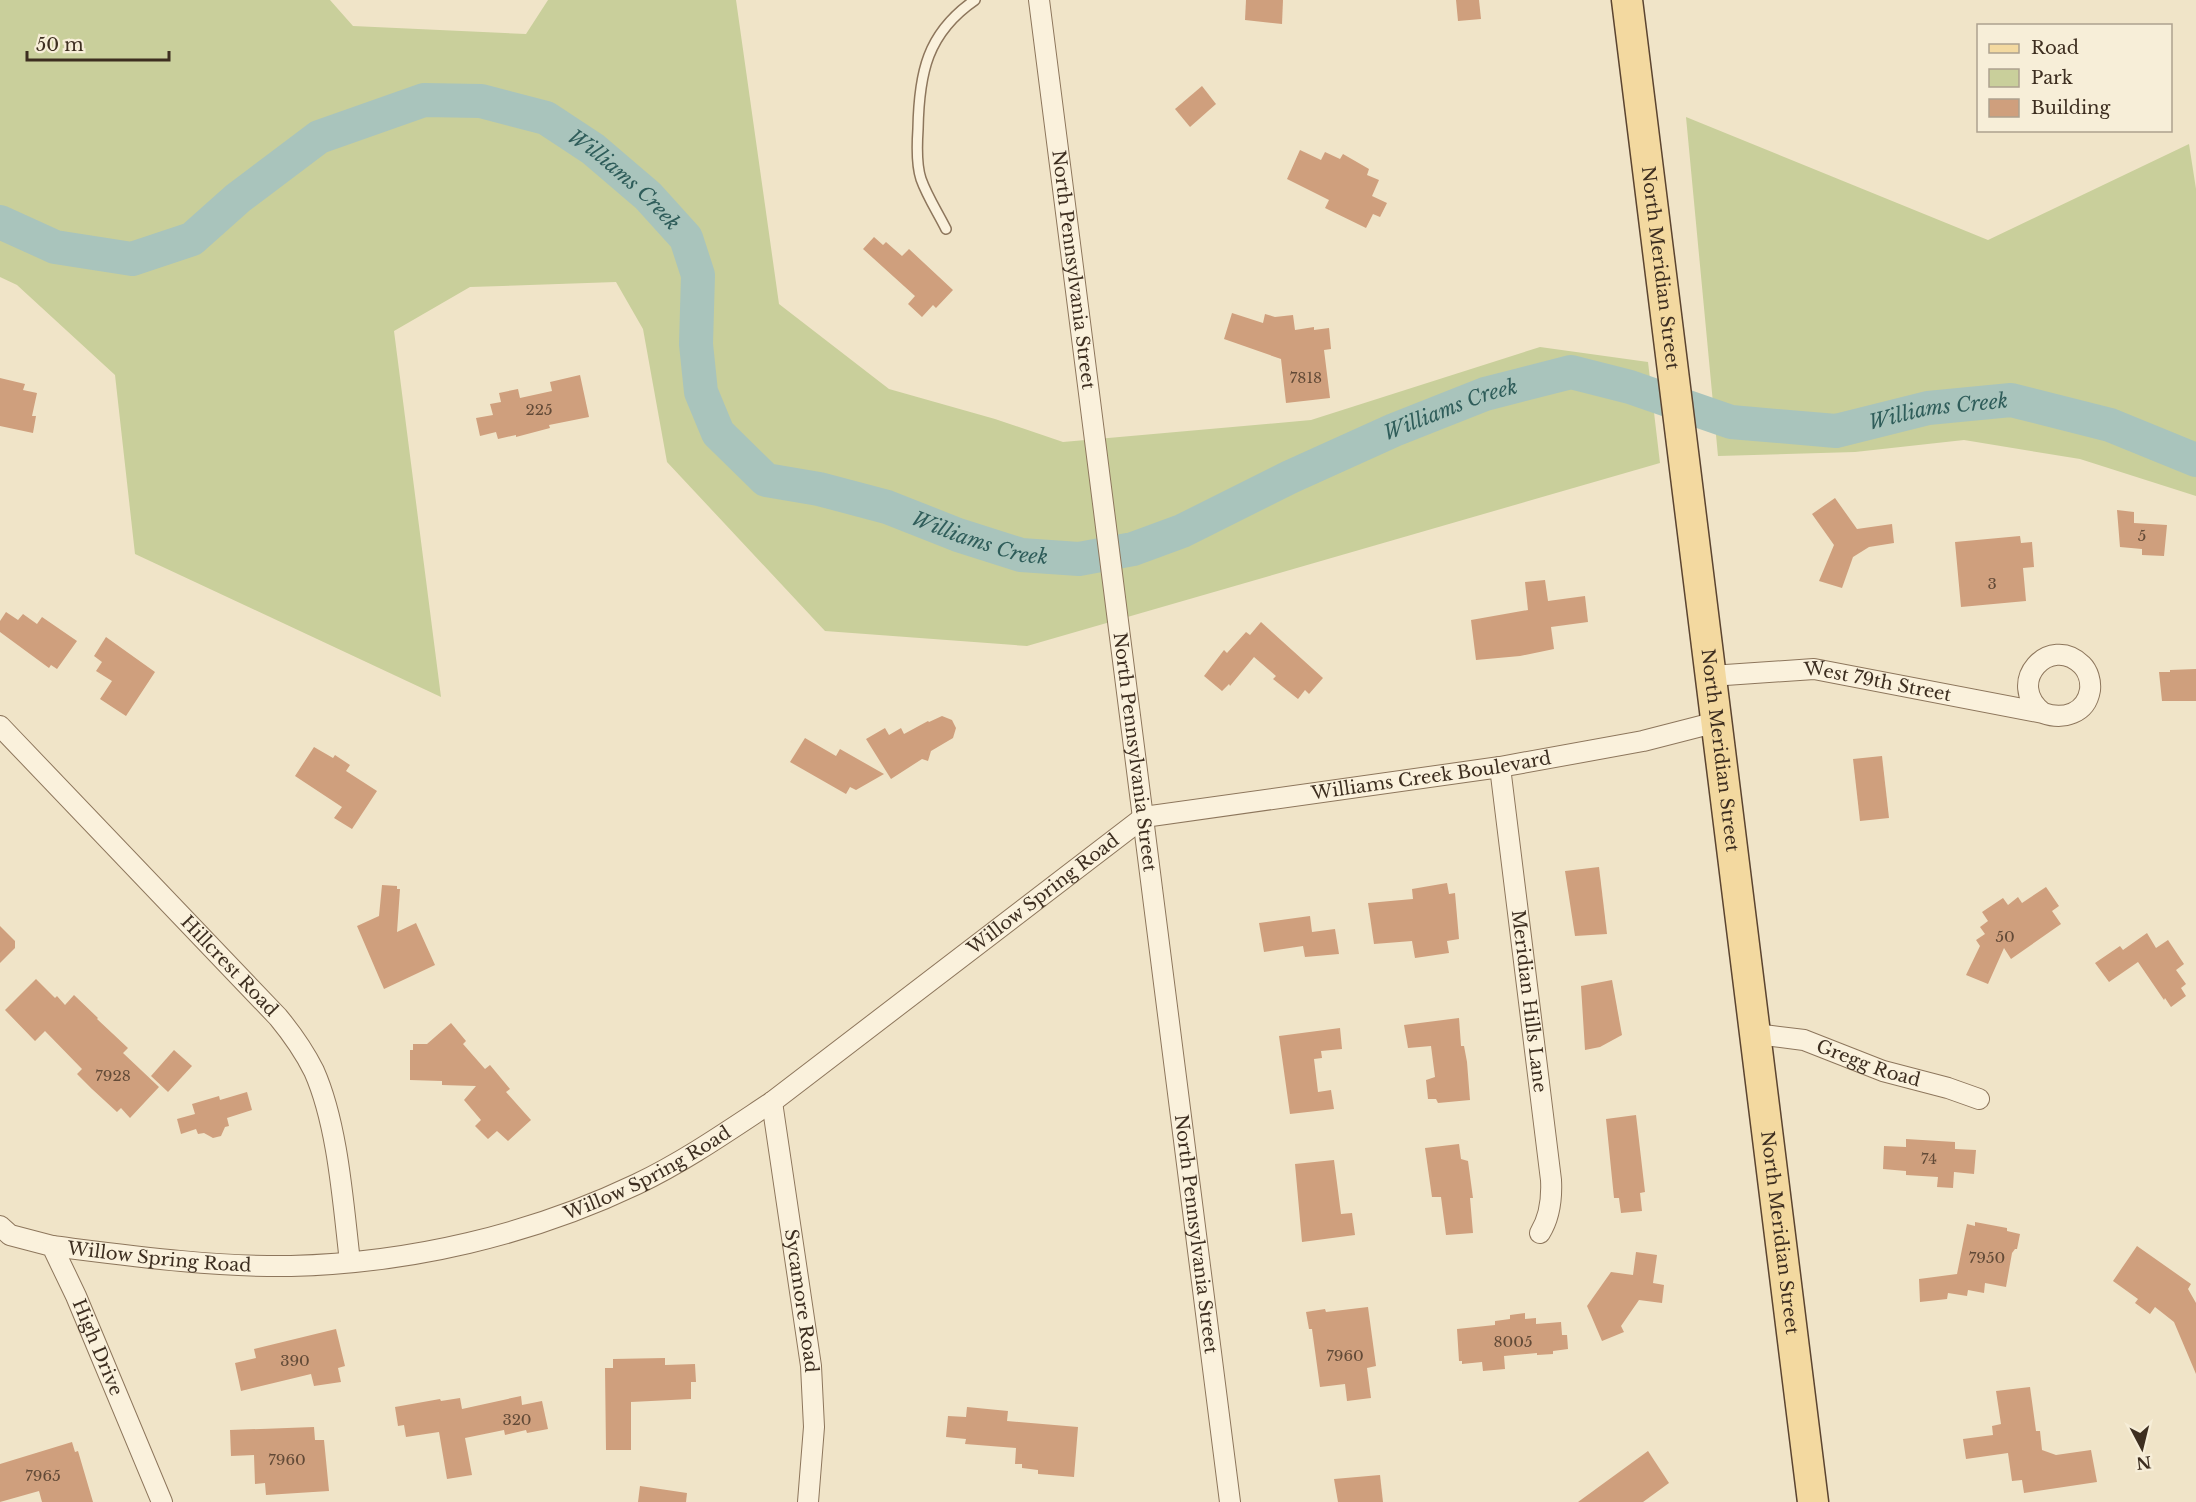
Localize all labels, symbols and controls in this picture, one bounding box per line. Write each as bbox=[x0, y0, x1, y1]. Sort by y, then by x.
scale bar bbox=[27, 24, 170, 62]
legend bbox=[1977, 24, 2172, 132]
text: 50 m bbox=[36, 34, 84, 56]
text: Road bbox=[2031, 37, 2079, 59]
text: Park bbox=[2031, 67, 2073, 89]
text: Building bbox=[2031, 97, 2110, 119]
water label: Williams Creek bbox=[564, 124, 685, 235]
street label: North Pennsylvania Street bbox=[1047, 149, 1099, 391]
street label: North Meridian Street bbox=[1637, 165, 1684, 371]
house number: 7818 bbox=[1290, 368, 1322, 387]
water label: Williams Creek bbox=[1380, 374, 1520, 445]
water label: Williams Creek bbox=[1866, 388, 2009, 434]
house number: 225 bbox=[525, 400, 553, 419]
water label: Williams Creek bbox=[909, 506, 1049, 569]
house number: 5 bbox=[2138, 526, 2146, 545]
house number: 3 bbox=[1987, 574, 1997, 593]
street label: North Pennsylvania Street bbox=[1109, 631, 1161, 873]
street label: North Meridian Street bbox=[1696, 647, 1743, 853]
street label: West 79th Street bbox=[1802, 657, 1953, 706]
street label: Williams Creek Boulevard bbox=[1309, 747, 1553, 805]
street label: Willow Spring Road bbox=[962, 829, 1123, 960]
street label: Meridian Hills Lane bbox=[1507, 909, 1551, 1094]
street label: Hillcrest Road bbox=[176, 911, 283, 1021]
house number: 50 bbox=[1995, 927, 2015, 946]
street label: Gregg Road bbox=[1813, 1035, 1923, 1091]
house number: 7928 bbox=[95, 1066, 131, 1085]
street label: North Pennsylvania Street bbox=[1170, 1113, 1222, 1355]
street label: Willow Spring Road bbox=[560, 1121, 735, 1225]
street label: North Meridian Street bbox=[1756, 1130, 1803, 1336]
house number: 74 bbox=[1921, 1149, 1937, 1168]
street label: Sycamore Road bbox=[780, 1228, 822, 1373]
street label: Willow Spring Road bbox=[65, 1237, 252, 1277]
house number: 7950 bbox=[1969, 1248, 2005, 1267]
street label: High Drive bbox=[68, 1296, 127, 1399]
house number: 8005 bbox=[1493, 1332, 1533, 1351]
house number: 7960 bbox=[1326, 1346, 1364, 1365]
house number: 390 bbox=[280, 1351, 310, 1370]
house number: 320 bbox=[502, 1410, 532, 1429]
north arrow bbox=[2112, 1418, 2172, 1478]
house number: 7960 bbox=[268, 1450, 306, 1469]
text: N bbox=[2135, 1452, 2153, 1474]
house number: 7965 bbox=[25, 1466, 61, 1485]

